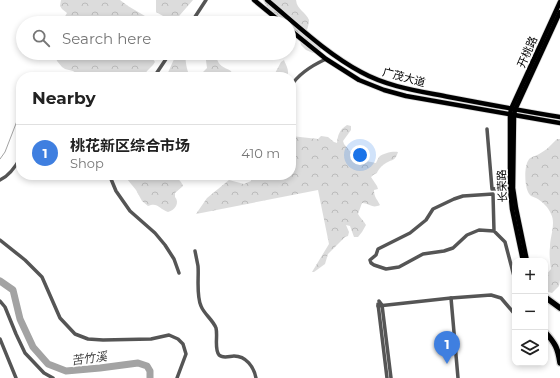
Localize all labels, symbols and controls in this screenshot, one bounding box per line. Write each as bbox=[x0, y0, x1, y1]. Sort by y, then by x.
search box bbox=[16, 16, 296, 60]
icon: search bbox=[30, 27, 52, 49]
text: Search here bbox=[62, 29, 151, 48]
street label: 开桃路 bbox=[514, 34, 540, 70]
street label: 广茂大道 bbox=[381, 65, 427, 89]
text: Nearby bbox=[32, 88, 96, 108]
text: 桃花新区综合市场 bbox=[70, 136, 190, 155]
text: 1 bbox=[42, 145, 48, 161]
text: 410 m bbox=[241, 145, 280, 161]
your location bbox=[350, 145, 370, 165]
text: Shop bbox=[70, 155, 104, 171]
street label: 长荣路 bbox=[494, 169, 510, 203]
map controls bbox=[512, 258, 548, 366]
button: + bbox=[512, 258, 548, 294]
button: − bbox=[512, 294, 548, 330]
button: layers bbox=[512, 330, 548, 366]
pin: 1 bbox=[434, 331, 460, 364]
water label: 苦竹溪 bbox=[70, 348, 110, 368]

